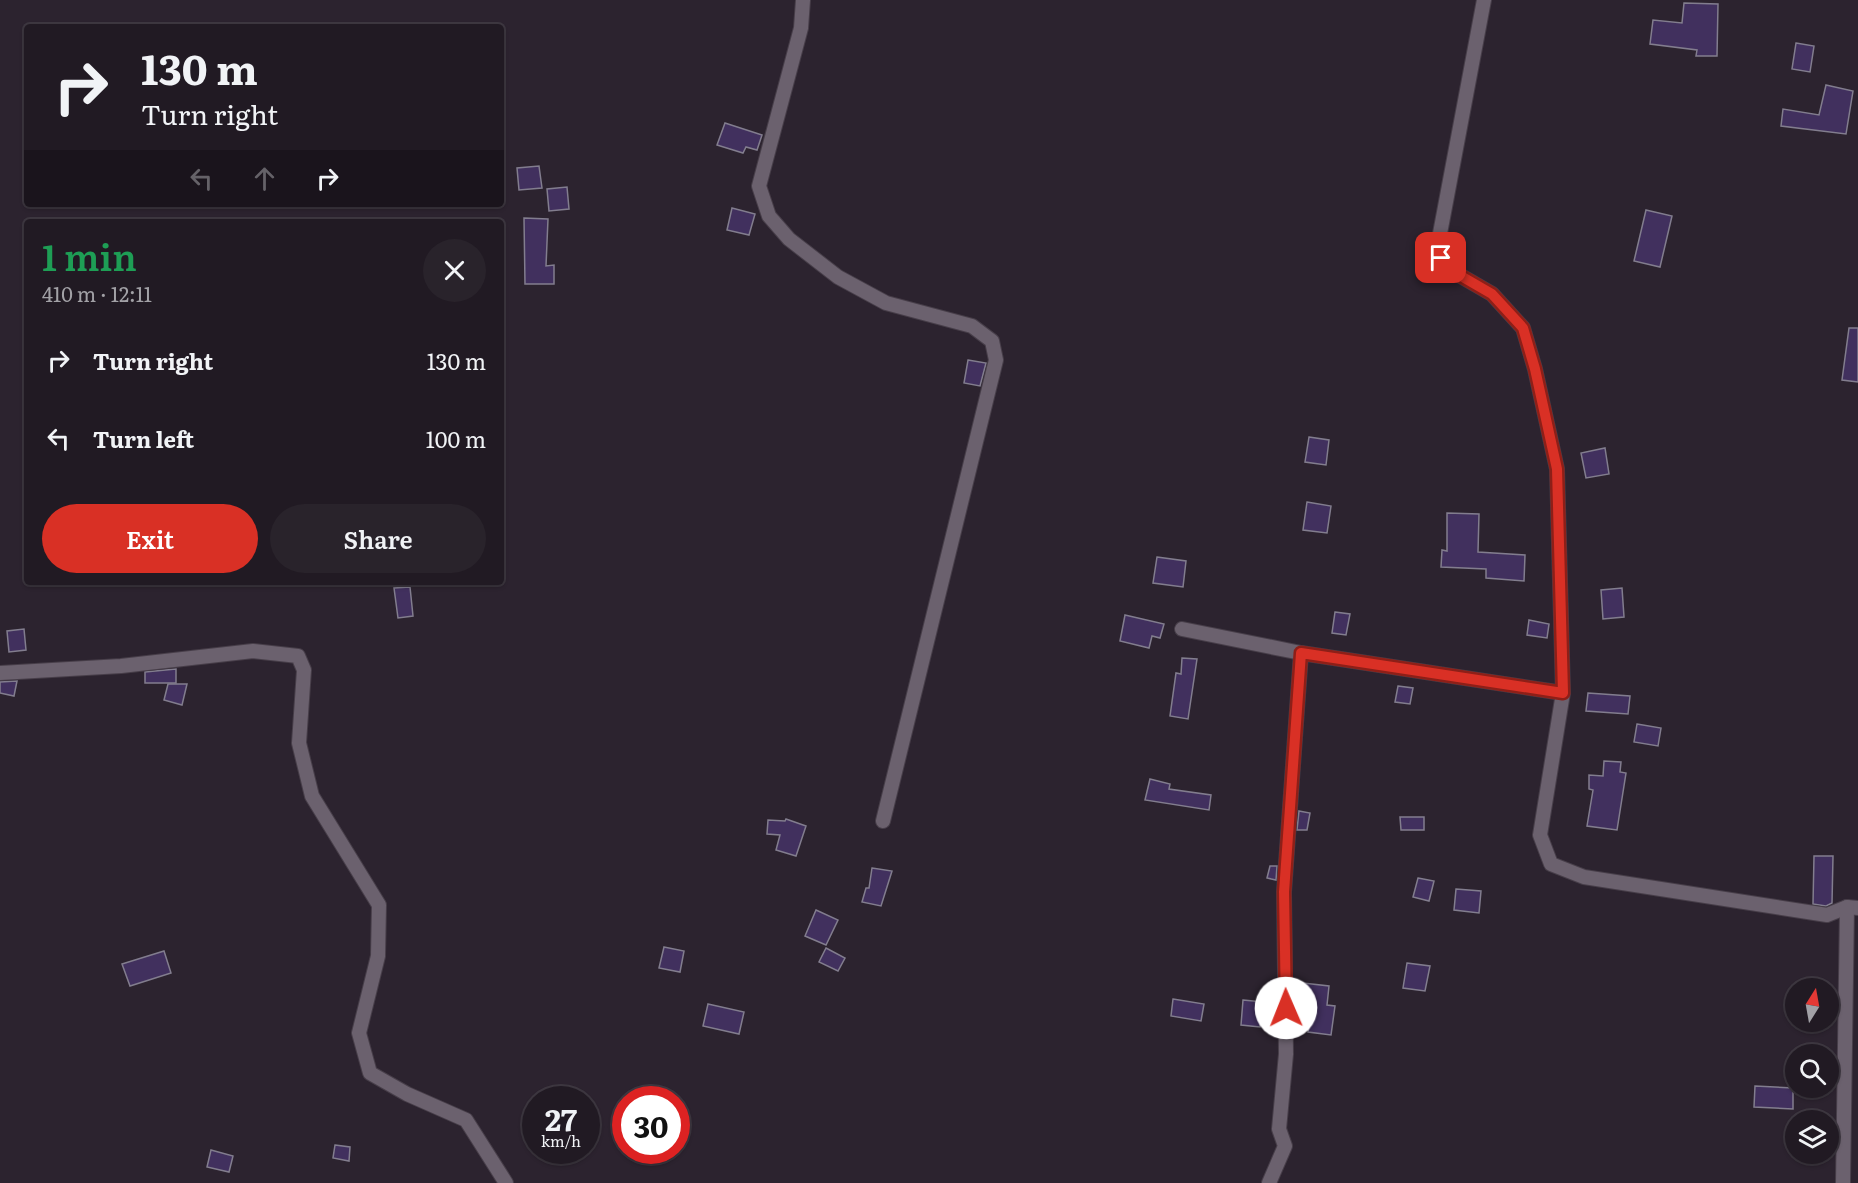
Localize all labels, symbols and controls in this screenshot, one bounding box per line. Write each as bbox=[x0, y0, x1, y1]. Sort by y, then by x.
text: 130 m bbox=[141, 36, 258, 98]
icon: right bbox=[42, 48, 120, 126]
text: Turn right bbox=[141, 93, 278, 133]
icon: left bbox=[185, 162, 218, 195]
icon: ahead bbox=[248, 162, 281, 195]
icon: right bbox=[311, 162, 344, 195]
text: 1 min bbox=[42, 229, 137, 282]
pin bbox=[1415, 232, 1466, 283]
button: close bbox=[423, 239, 486, 302]
icon: arrive bbox=[1424, 241, 1457, 274]
text: 410 m · 12:11 bbox=[42, 278, 152, 308]
icon: right bbox=[42, 344, 75, 377]
text: Turn right bbox=[93, 344, 213, 377]
text: 130 m bbox=[427, 344, 486, 377]
icon: left bbox=[42, 422, 75, 455]
text: Turn left bbox=[93, 422, 194, 455]
text: 100 m bbox=[426, 422, 486, 455]
button: Exit bbox=[42, 504, 258, 573]
button: Share bbox=[270, 504, 486, 573]
position arrow bbox=[1254, 976, 1318, 1040]
north arrow bbox=[1785, 978, 1839, 1032]
map controls bbox=[1785, 978, 1839, 1164]
button: search bbox=[1785, 1044, 1839, 1098]
speed limit sign: 30 bbox=[612, 1086, 690, 1164]
text: 27 bbox=[545, 1096, 577, 1140]
button: layers bbox=[1785, 1110, 1839, 1164]
text: km/h bbox=[541, 1129, 581, 1152]

